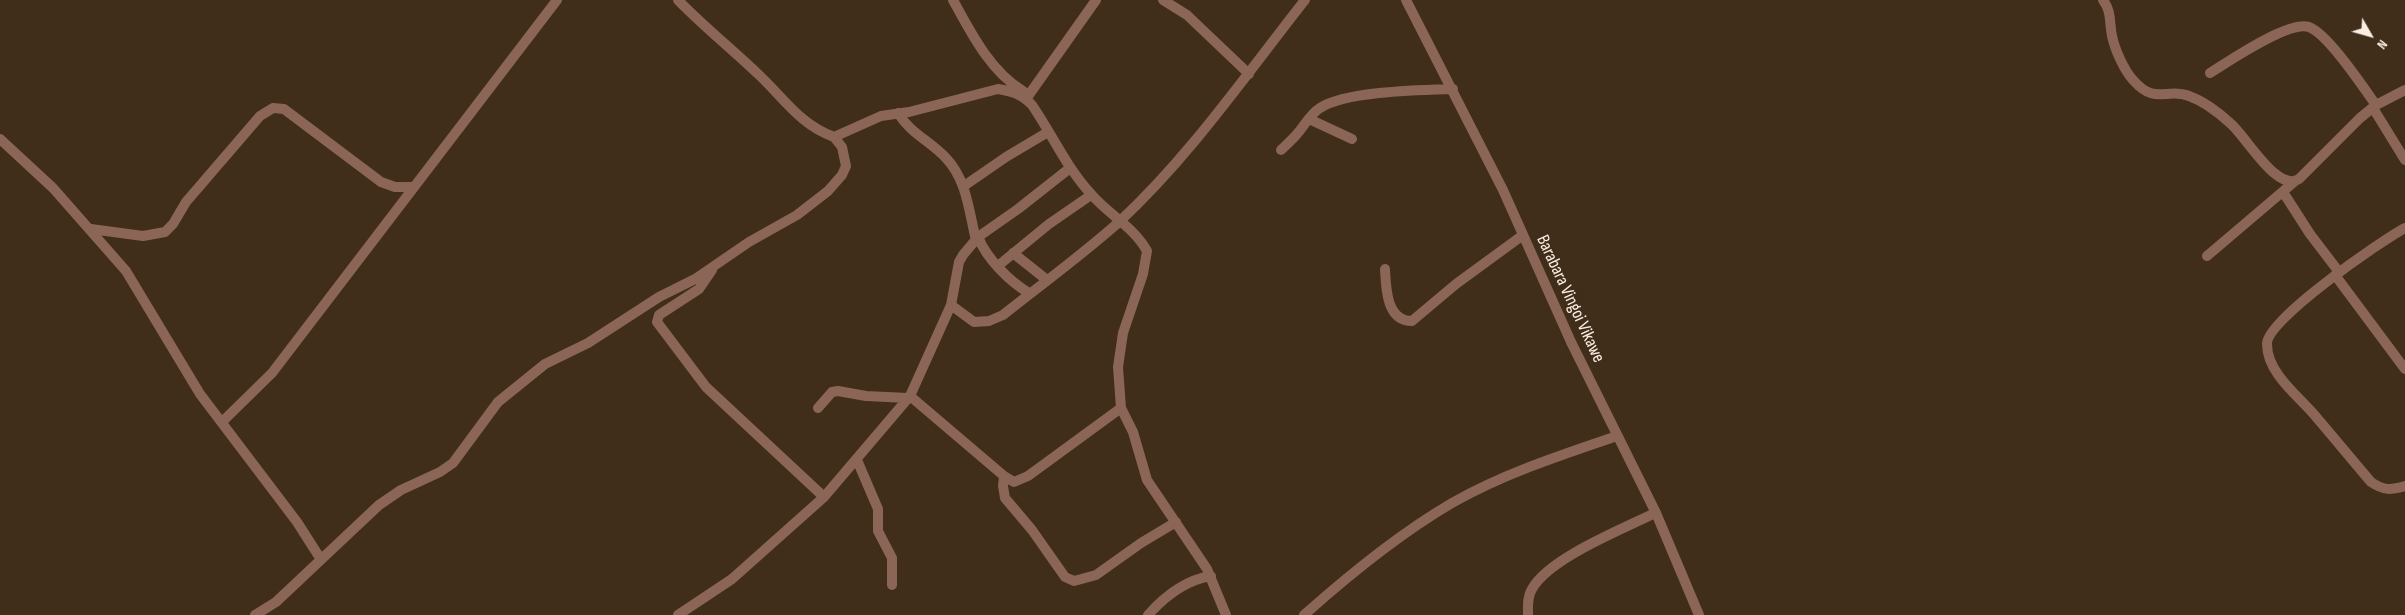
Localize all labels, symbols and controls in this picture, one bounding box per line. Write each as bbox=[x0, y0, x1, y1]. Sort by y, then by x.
north arrow bbox=[2345, 10, 2395, 60]
text: N bbox=[2373, 36, 2391, 53]
street label: Barabara Vingoi Vikawe bbox=[1531, 232, 1609, 366]

